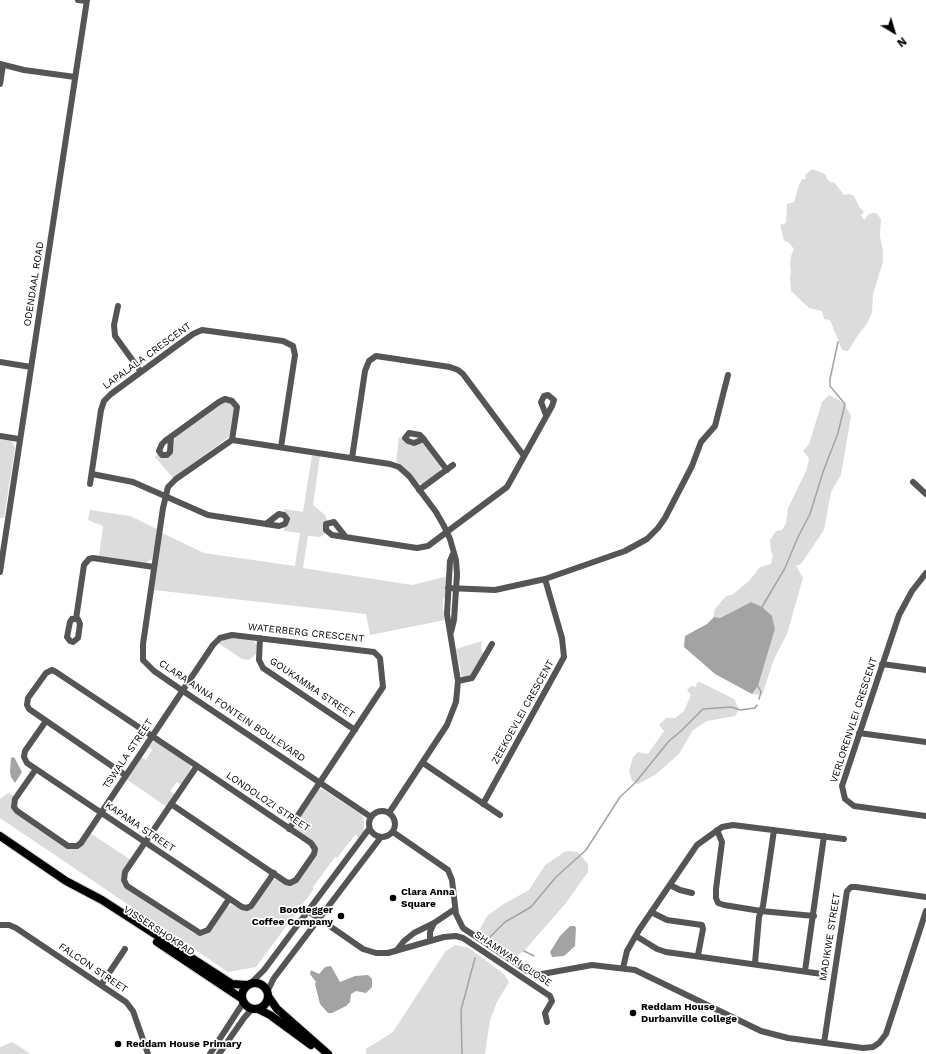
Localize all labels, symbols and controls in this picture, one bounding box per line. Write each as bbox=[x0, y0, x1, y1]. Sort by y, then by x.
north arrow bbox=[874, 12, 914, 52]
text: N bbox=[894, 34, 909, 49]
street label: ODENDAAL ROAD bbox=[21, 241, 47, 327]
street label: LAPALALA CRESCENT bbox=[100, 320, 194, 392]
street label: WATERBERG CRESCENT bbox=[247, 621, 365, 645]
street label: GOUKAMMA STREET bbox=[267, 655, 357, 721]
street label: VERLORENVLEI CRESCENT bbox=[828, 656, 880, 784]
street label: CLARA ANNA FONTEIN BOULEVARD bbox=[156, 657, 308, 765]
street label: ZEEKOEVLEI CRESCENT bbox=[489, 658, 557, 766]
street label: TSWALA STREET bbox=[100, 717, 156, 791]
street label: LONDOLOZI STREET bbox=[224, 769, 312, 835]
street label: KAPAMA STREET bbox=[103, 799, 177, 855]
place label: Clara Anna Square bbox=[401, 886, 455, 910]
street label: MADIKWE STREET bbox=[817, 892, 843, 982]
marker: Clara Anna Square bbox=[388, 893, 398, 903]
street label: VISSERSHOKPAD bbox=[121, 903, 197, 959]
place label: Bootlegger Coffee Company bbox=[252, 904, 333, 928]
marker: Bootlegger Coffee Company bbox=[336, 911, 346, 921]
street label: SHAMWARI CLOSE bbox=[472, 929, 554, 989]
street label: FALCON STREET bbox=[56, 941, 130, 995]
place label: Reddam House Durbanville College bbox=[641, 1001, 737, 1024]
marker: Reddam House Durbanville College bbox=[628, 1008, 638, 1018]
place label: Reddam House Primary bbox=[126, 1038, 242, 1050]
marker: Reddam House Primary bbox=[113, 1039, 123, 1049]

